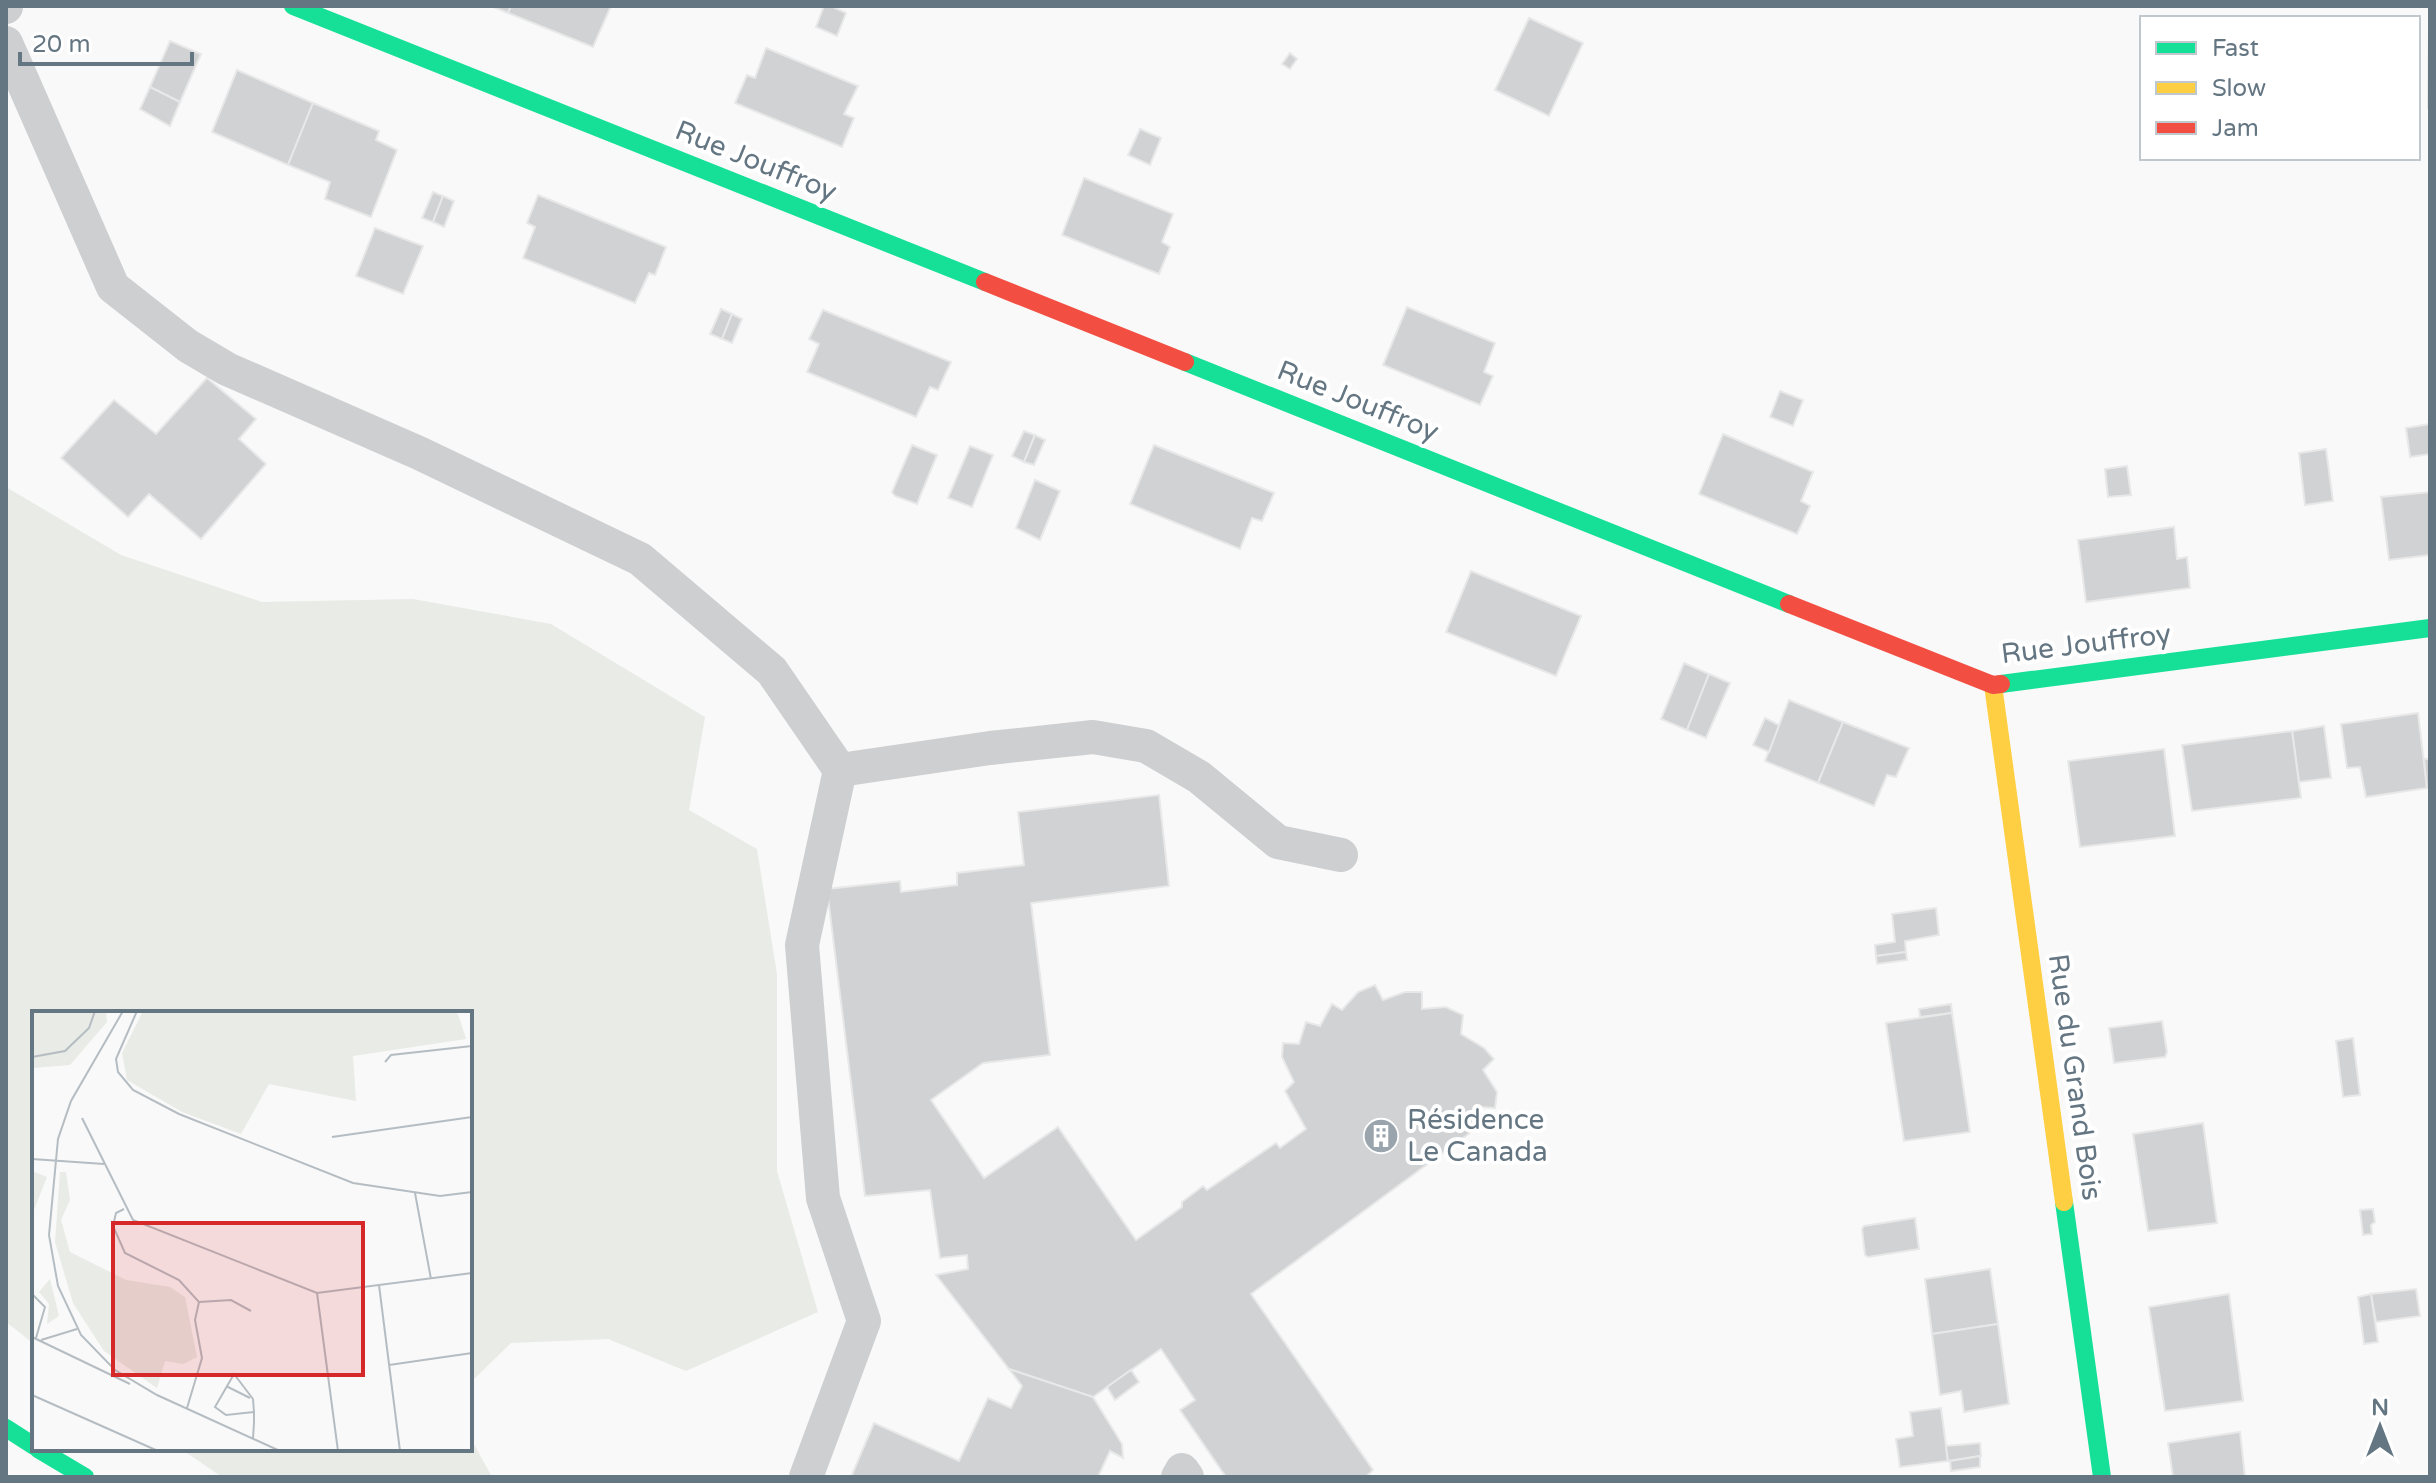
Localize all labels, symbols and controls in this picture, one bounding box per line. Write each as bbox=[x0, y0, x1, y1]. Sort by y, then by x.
scale bar bbox=[20, 16, 192, 66]
legend bbox=[2140, 16, 2420, 160]
text: 20 m bbox=[32, 30, 90, 59]
text: Fast bbox=[2212, 34, 2259, 63]
text: Slow bbox=[2212, 74, 2266, 103]
street label: Rue Jouffroy bbox=[670, 113, 842, 209]
text: Jam bbox=[2212, 114, 2259, 143]
street label: Rue Jouffroy bbox=[1272, 353, 1444, 449]
street label: Rue Jouffroy bbox=[1999, 617, 2173, 671]
street label: Rue du Grand Bois bbox=[2041, 952, 2109, 1202]
inset map bbox=[32, 1011, 472, 1451]
place label: Résidence Le Canada bbox=[1407, 1103, 1548, 1169]
building icon: Résidence Le Canada bbox=[1362, 1117, 1400, 1155]
north arrow bbox=[2340, 1387, 2420, 1467]
text: N bbox=[2371, 1395, 2389, 1421]

